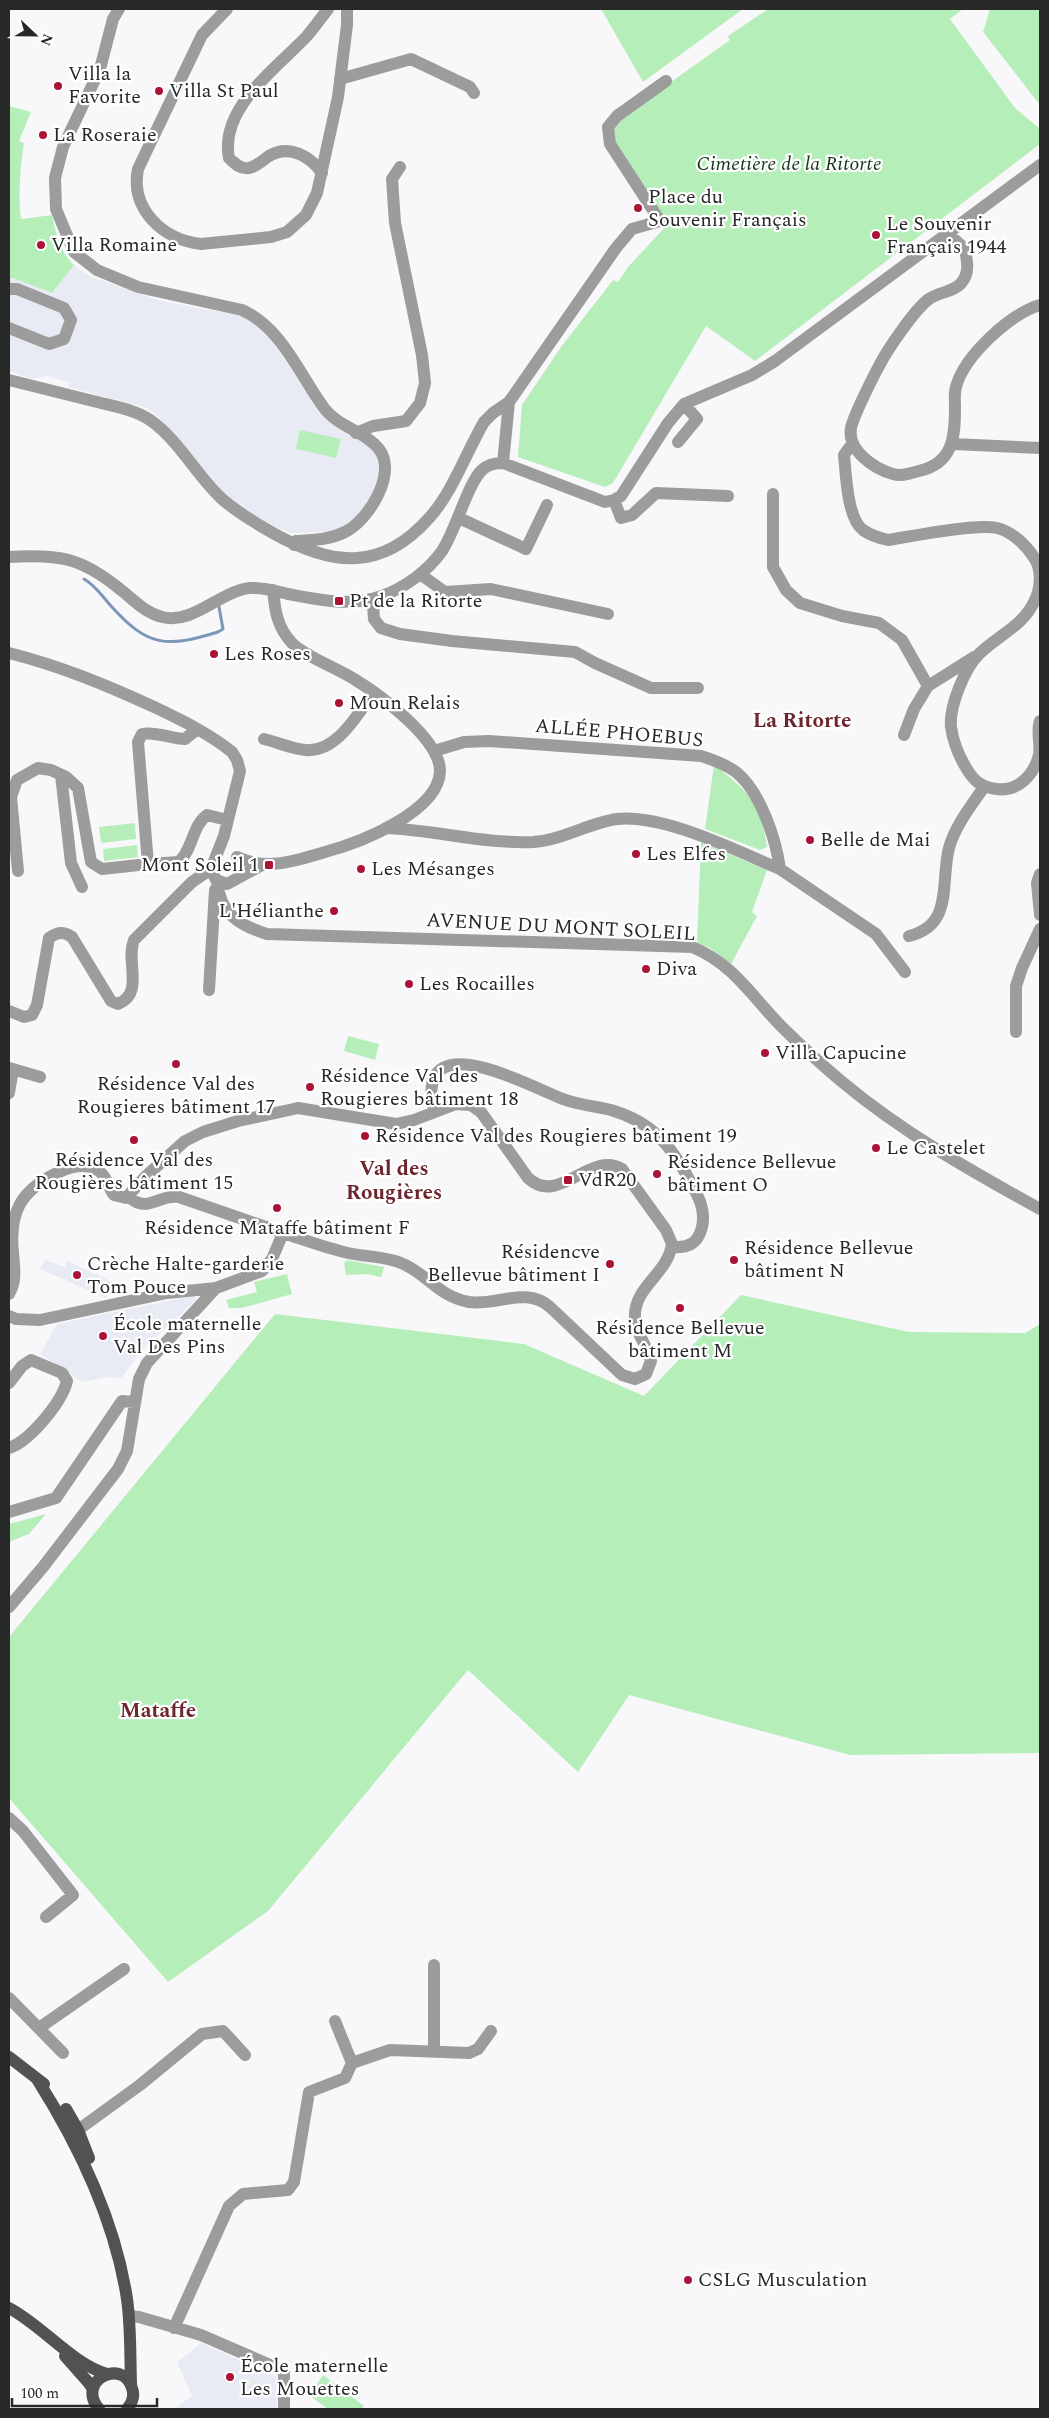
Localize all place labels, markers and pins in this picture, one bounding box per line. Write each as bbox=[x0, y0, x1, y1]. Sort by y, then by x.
place label: Villa la Favorite bbox=[68, 59, 141, 112]
place label: Villa St Paul bbox=[169, 76, 279, 106]
marker: Villa la Favorite bbox=[52, 80, 64, 92]
marker: Villa St Paul bbox=[153, 85, 165, 97]
place label: La Roseraie bbox=[53, 120, 157, 150]
marker: La Roseraie bbox=[37, 129, 49, 141]
place label: Place du Souvenir Français bbox=[648, 182, 807, 235]
marker: Place du Souvenir Français bbox=[632, 202, 644, 214]
place label: Le Souvenir Français 1944 bbox=[886, 209, 1007, 262]
marker: Le Souvenir Français 1944 bbox=[870, 229, 882, 241]
place label: Villa Romaine bbox=[51, 230, 177, 260]
marker: Villa Romaine bbox=[35, 239, 47, 251]
place label: Pt de la Ritorte bbox=[349, 586, 482, 616]
marker: Pt de la Ritorte bbox=[333, 595, 345, 607]
place label: Les Roses bbox=[224, 639, 311, 669]
marker: Les Roses bbox=[208, 648, 220, 660]
place label: Moun Relais bbox=[349, 688, 460, 718]
marker: Moun Relais bbox=[333, 697, 345, 709]
place label: Belle de Mai bbox=[820, 825, 931, 855]
marker: Belle de Mai bbox=[804, 834, 816, 846]
place label: Les Elfes bbox=[646, 839, 726, 869]
marker: Les Elfes bbox=[630, 848, 642, 860]
place label: Mont Soleil 1 bbox=[141, 850, 259, 880]
place label: Les Mésanges bbox=[371, 854, 495, 884]
marker: Mont Soleil 1 bbox=[263, 859, 275, 871]
marker: Les Mésanges bbox=[355, 863, 367, 875]
place label: L'Hélianthe bbox=[219, 896, 324, 926]
marker: L'Hélianthe bbox=[328, 905, 340, 917]
place label: Diva bbox=[656, 954, 697, 984]
marker: Diva bbox=[640, 963, 652, 975]
place label: Les Rocailles bbox=[419, 969, 535, 999]
marker: Les Rocailles bbox=[403, 978, 415, 990]
place label: Villa Capucine bbox=[775, 1038, 907, 1068]
marker: Villa Capucine bbox=[759, 1047, 771, 1059]
marker: Résidence Val des Rougieres bâtiment 17 bbox=[170, 1058, 182, 1070]
place label: Résidence Val des Rougieres bâtiment 18 bbox=[320, 1061, 518, 1114]
place label: Résidence Val des Rougieres bâtiment 17 bbox=[77, 1069, 275, 1122]
marker: Résidence Val des Rougieres bâtiment 18 bbox=[304, 1081, 316, 1093]
place label: Résidence Val des Rougieres bâtiment 19 bbox=[375, 1121, 737, 1151]
marker: Résidence Val des Rougieres bâtiment 19 bbox=[359, 1130, 371, 1142]
place label: Le Castelet bbox=[886, 1133, 985, 1163]
marker: Résidence Val des Rougières bâtiment 15 bbox=[128, 1134, 140, 1146]
marker: Le Castelet bbox=[870, 1142, 882, 1154]
place label: Résidence Val des Rougières bâtiment 15 bbox=[35, 1145, 233, 1198]
place label: Résidence Bellevue bâtiment O bbox=[667, 1147, 837, 1200]
place label: VdR20 bbox=[578, 1165, 636, 1195]
marker: Résidence Bellevue bâtiment O bbox=[651, 1168, 663, 1180]
marker: VdR20 bbox=[562, 1174, 574, 1186]
marker: Résidence Mataffe bâtiment F bbox=[271, 1202, 283, 1214]
place label: Résidence Mataffe bâtiment F bbox=[144, 1213, 410, 1243]
place label: Résidence Bellevue bâtiment N bbox=[744, 1233, 914, 1286]
place label: Résidencve Bellevue bâtiment I bbox=[427, 1237, 600, 1290]
place label: Crèche Halte-garderie Tom Pouce bbox=[87, 1249, 284, 1302]
marker: Résidence Bellevue bâtiment N bbox=[728, 1254, 740, 1266]
marker: Résidencve Bellevue bâtiment I bbox=[604, 1258, 616, 1270]
marker: Crèche Halte-garderie Tom Pouce bbox=[71, 1269, 83, 1281]
marker: Résidence Bellevue bâtiment M bbox=[674, 1302, 686, 1314]
place label: École maternelle Val Des Pins bbox=[113, 1309, 261, 1362]
place label: Résidence Bellevue bâtiment M bbox=[595, 1313, 765, 1366]
marker: École maternelle Val Des Pins bbox=[97, 1330, 109, 1342]
place label: CSLG Musculation bbox=[698, 2265, 867, 2295]
marker: CSLG Musculation bbox=[682, 2274, 694, 2286]
place label: École maternelle Les Mouettes bbox=[240, 2351, 388, 2404]
marker: École maternelle Les Mouettes bbox=[224, 2371, 236, 2383]

